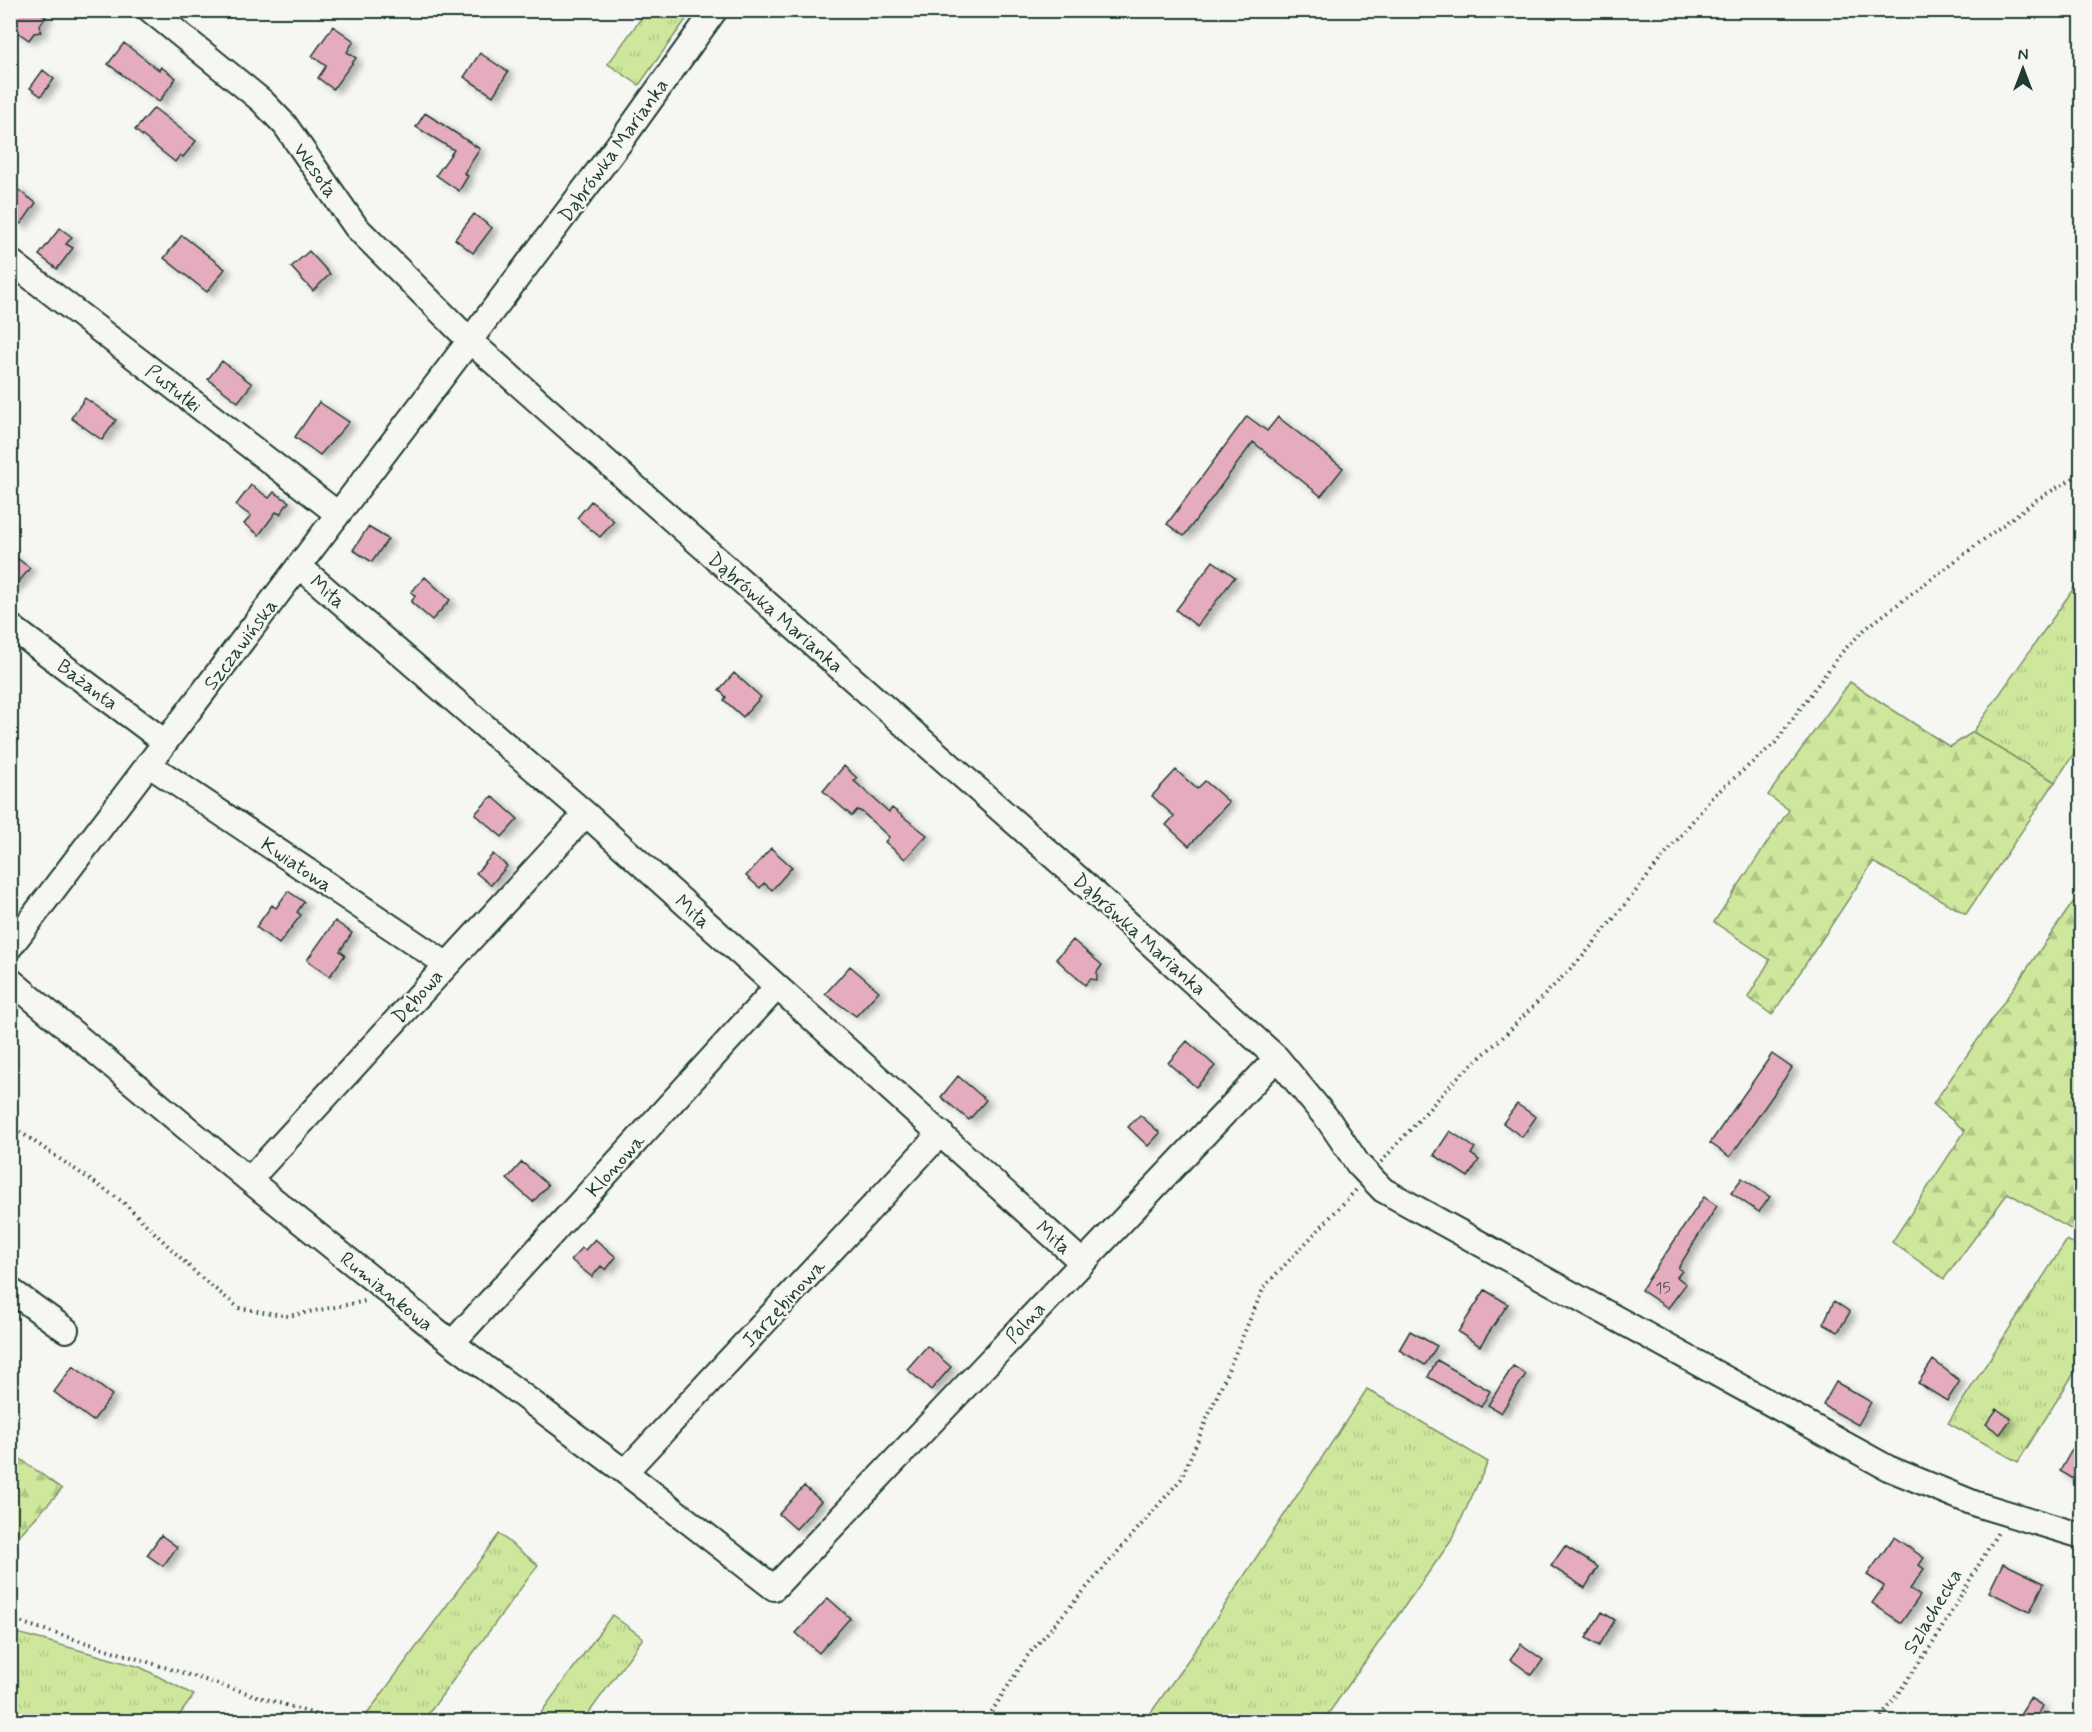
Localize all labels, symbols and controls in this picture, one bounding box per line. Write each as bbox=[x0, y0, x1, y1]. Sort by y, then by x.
north arrow bbox=[1993, 39, 2053, 99]
text: N bbox=[2018, 45, 2028, 66]
street label: Dąbrówka Marianka bbox=[553, 73, 676, 228]
street label: Wesoła bbox=[286, 138, 343, 204]
street label: Pustułki bbox=[139, 359, 207, 420]
street label: Dąbrówka Marianka bbox=[701, 547, 849, 680]
street label: Miła bbox=[303, 569, 351, 615]
street label: Szczawińska bbox=[198, 594, 284, 696]
street label: Bażanta bbox=[51, 653, 123, 717]
street label: Kwiatowa bbox=[255, 831, 337, 899]
street label: Dąbrówka Marianka bbox=[1066, 868, 1212, 1003]
street label: Miła bbox=[668, 889, 716, 935]
street label: Dębowa bbox=[386, 964, 450, 1030]
street label: Klonowa bbox=[580, 1128, 652, 1203]
street label: Miła bbox=[1029, 1215, 1077, 1261]
street label: Rumiankowa bbox=[334, 1246, 438, 1338]
street label: Jarzębinowa bbox=[736, 1253, 833, 1354]
house number: 15 bbox=[1655, 1278, 1671, 1299]
street label: Polna bbox=[1000, 1296, 1052, 1350]
street label: Szlachecka bbox=[1897, 1564, 1969, 1659]

